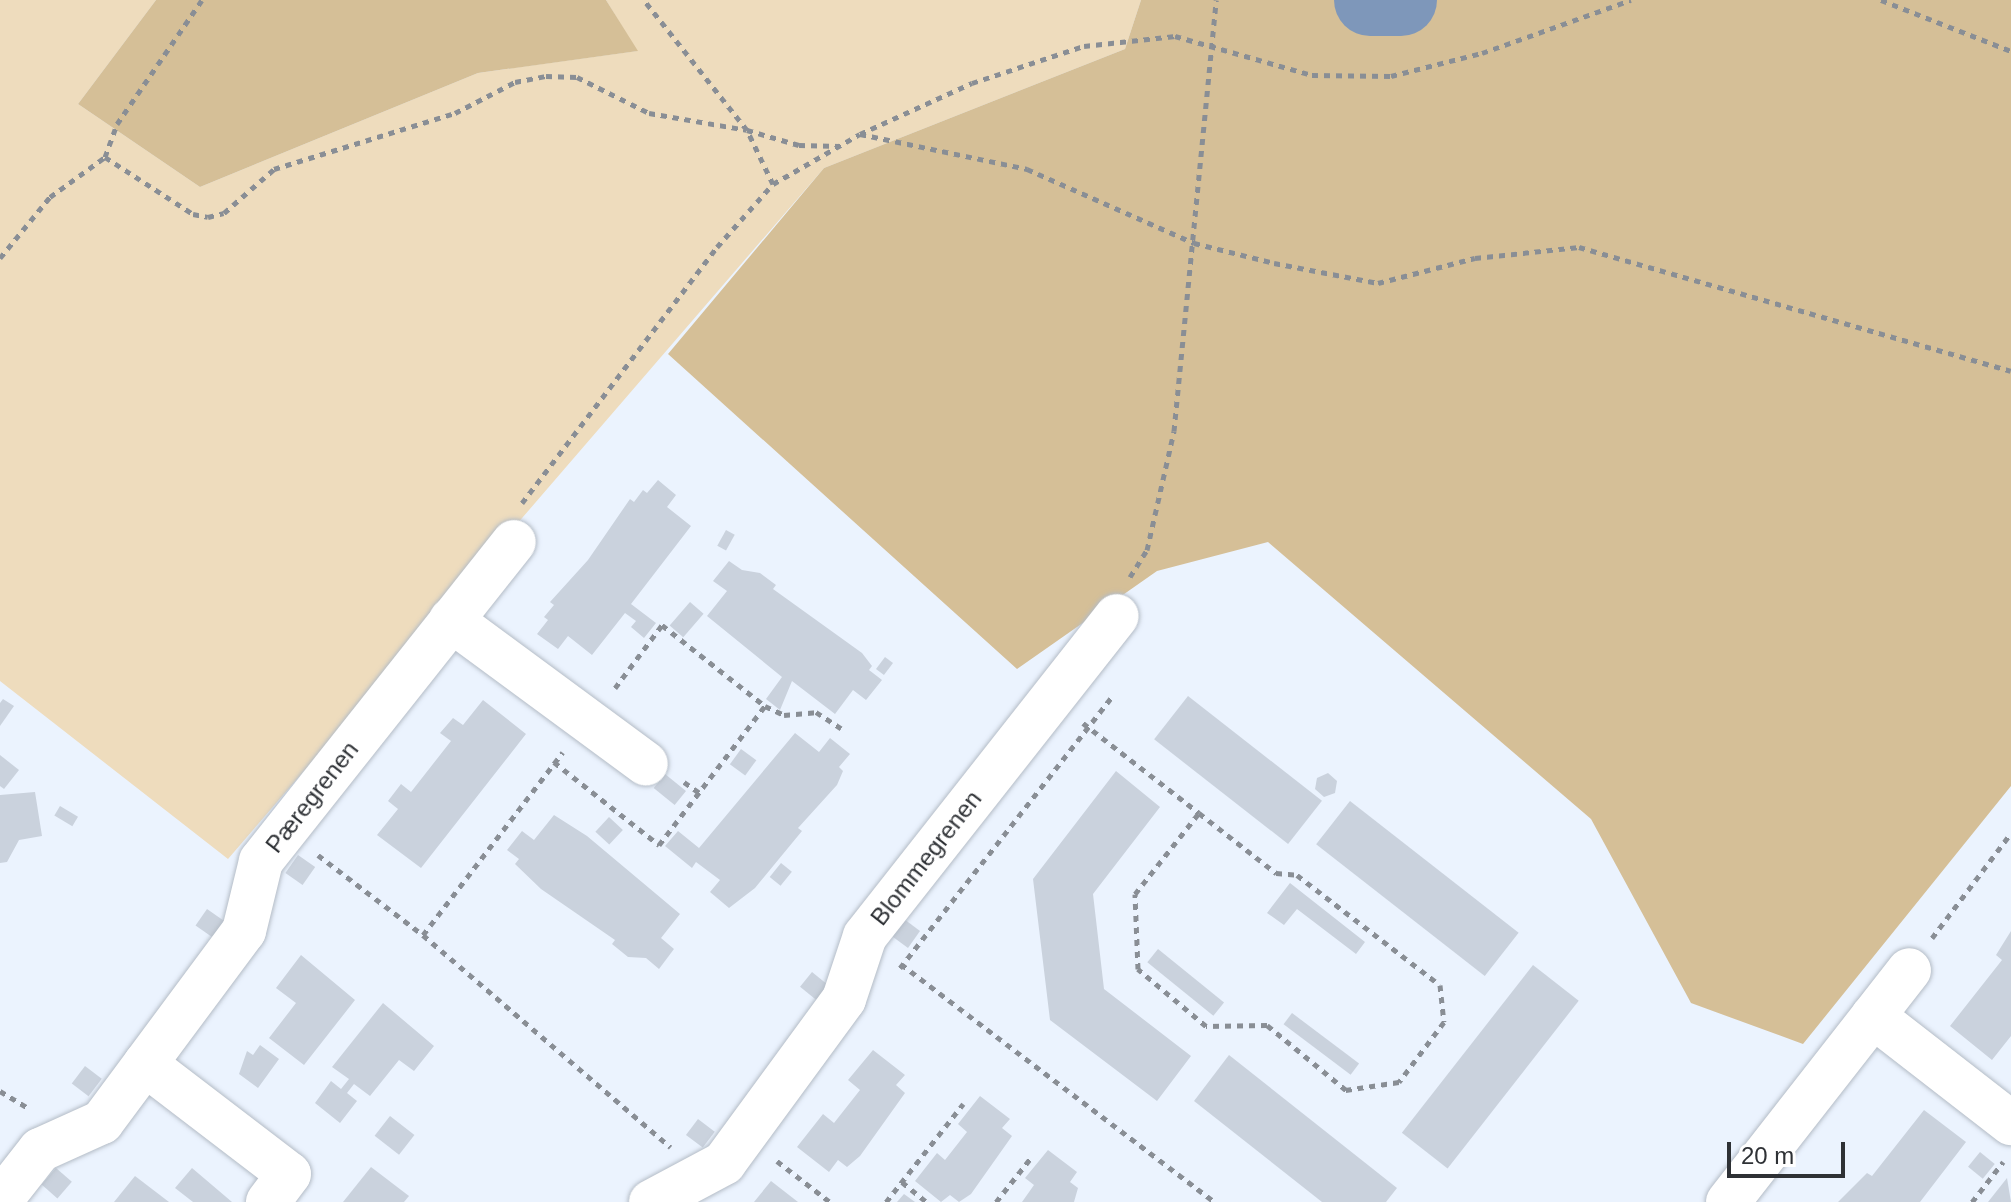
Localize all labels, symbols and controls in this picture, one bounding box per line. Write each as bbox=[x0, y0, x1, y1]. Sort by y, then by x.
street label: Pæregrenen bbox=[260, 736, 364, 858]
street label: Blommegrenen bbox=[865, 785, 987, 931]
scale bar bbox=[1731, 1126, 1849, 1176]
text: 20 m bbox=[1741, 1142, 1794, 1169]

